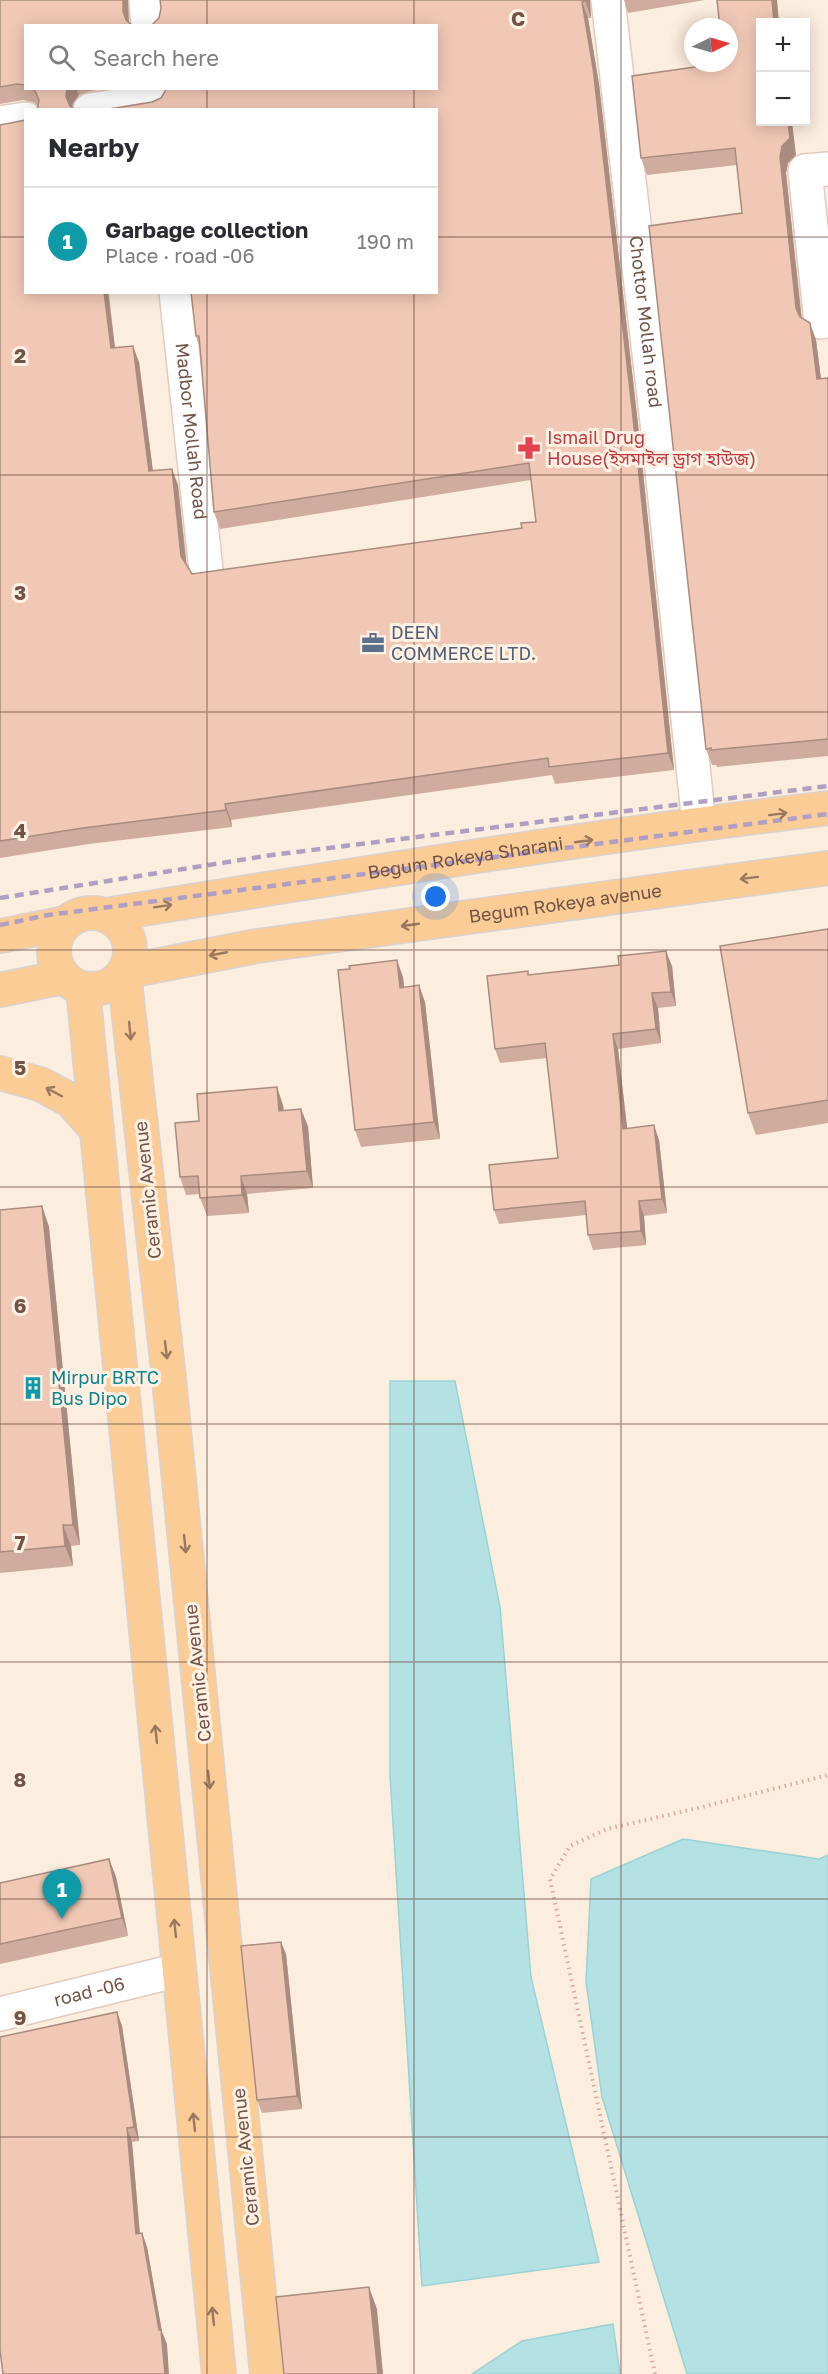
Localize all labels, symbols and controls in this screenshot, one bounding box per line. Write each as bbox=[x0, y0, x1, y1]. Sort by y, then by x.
text: C bbox=[511, 6, 525, 30]
north arrow bbox=[684, 18, 738, 72]
map controls bbox=[756, 18, 810, 126]
button: + bbox=[756, 18, 810, 72]
search box bbox=[24, 24, 438, 90]
icon: search bbox=[45, 41, 78, 74]
text: Search here bbox=[93, 44, 219, 71]
button: − bbox=[756, 72, 810, 126]
text: Nearby bbox=[48, 132, 139, 163]
text: Garbage collection bbox=[105, 216, 308, 243]
text: 1 bbox=[62, 229, 73, 253]
text: 190 m bbox=[357, 229, 414, 253]
street label: Chottor Mollah road bbox=[625, 234, 667, 409]
text: Place · road -06 bbox=[105, 243, 255, 267]
street label: Madbor Mollah Road bbox=[172, 341, 212, 521]
text: 2 bbox=[14, 343, 26, 367]
place label: Ismail Drug House(ইসমাইল ড্রাগ হাউজ) bbox=[547, 426, 756, 469]
pharmacy icon: Ismail Drug House(ইসমাইল ড্রাগ হাউজ) bbox=[516, 435, 542, 461]
text: 3 bbox=[14, 580, 26, 604]
place label: DEEN COMMERCE LTD. bbox=[391, 621, 536, 664]
office icon: DEEN COMMERCE LTD. bbox=[360, 630, 386, 656]
one-way arrow bbox=[767, 809, 787, 820]
text: 4 bbox=[14, 818, 26, 842]
street label: Begum Rokeya Sharani bbox=[366, 831, 565, 883]
one-way arrow bbox=[574, 835, 594, 846]
one-way arrow bbox=[740, 873, 760, 884]
street label: Begum Rokeya avenue bbox=[467, 879, 663, 927]
your location bbox=[421, 882, 450, 911]
one-way arrow bbox=[153, 900, 173, 911]
one-way arrow bbox=[401, 919, 421, 930]
one-way arrow bbox=[208, 949, 228, 960]
one-way arrow bbox=[125, 1020, 136, 1040]
text: 5 bbox=[14, 1055, 26, 1079]
one-way arrow bbox=[46, 1086, 64, 1097]
street label: Ceramic Avenue bbox=[129, 1120, 165, 1260]
text: 6 bbox=[14, 1293, 26, 1317]
one-way arrow bbox=[160, 1339, 171, 1359]
place label: Mirpur BRTC Bus Dipo bbox=[51, 1366, 159, 1409]
building icon: Mirpur BRTC Bus Dipo bbox=[20, 1375, 46, 1401]
text: 7 bbox=[15, 1530, 26, 1554]
one-way arrow bbox=[180, 1533, 191, 1553]
street label: Ceramic Avenue bbox=[179, 1603, 215, 1743]
one-way arrow bbox=[150, 1724, 161, 1744]
text: 8 bbox=[14, 1767, 26, 1791]
one-way arrow bbox=[204, 1769, 215, 1789]
pin: 1 bbox=[42, 1870, 82, 1919]
one-way arrow bbox=[169, 1918, 180, 1938]
street label: road -06 bbox=[51, 1972, 127, 2010]
text: 9 bbox=[14, 2005, 26, 2029]
street label: Ceramic Avenue bbox=[227, 2087, 263, 2227]
one-way arrow bbox=[188, 2112, 199, 2132]
one-way arrow bbox=[207, 2306, 218, 2326]

